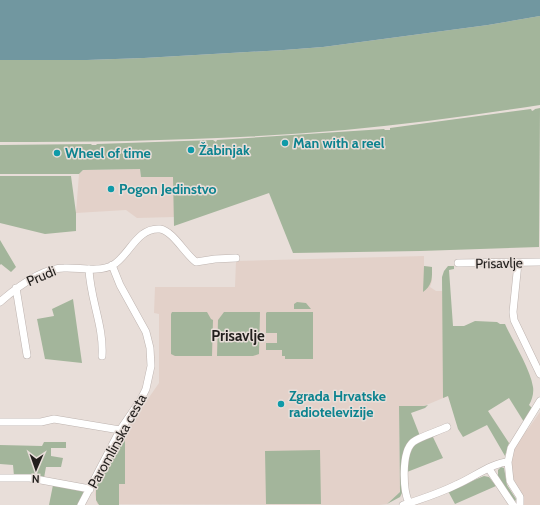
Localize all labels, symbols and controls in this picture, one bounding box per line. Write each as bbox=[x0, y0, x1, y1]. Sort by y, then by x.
place label: Man with a reel bbox=[293, 134, 385, 152]
marker: Man with a reel bbox=[280, 138, 290, 148]
place label: Žabinjak bbox=[199, 141, 250, 159]
place label: Wheel of time bbox=[65, 144, 151, 162]
marker: Žabinjak bbox=[186, 145, 196, 155]
marker: Wheel of time bbox=[52, 148, 62, 158]
place label: Pogon Jedinstvo bbox=[119, 180, 217, 198]
marker: Pogon Jedinstvo bbox=[106, 184, 116, 194]
street label: Prisavlje bbox=[475, 254, 523, 272]
street label: Prudi bbox=[23, 262, 59, 290]
district label: Prisavlje bbox=[211, 327, 265, 345]
place label: Zgrada Hrvatske radiotelevizije bbox=[289, 387, 386, 421]
street label: Paromlinska cesta bbox=[84, 390, 151, 491]
marker: Zgrada Hrvatske radiotelevizije bbox=[276, 399, 286, 409]
north arrow bbox=[16, 449, 56, 489]
text: N bbox=[32, 472, 40, 486]

